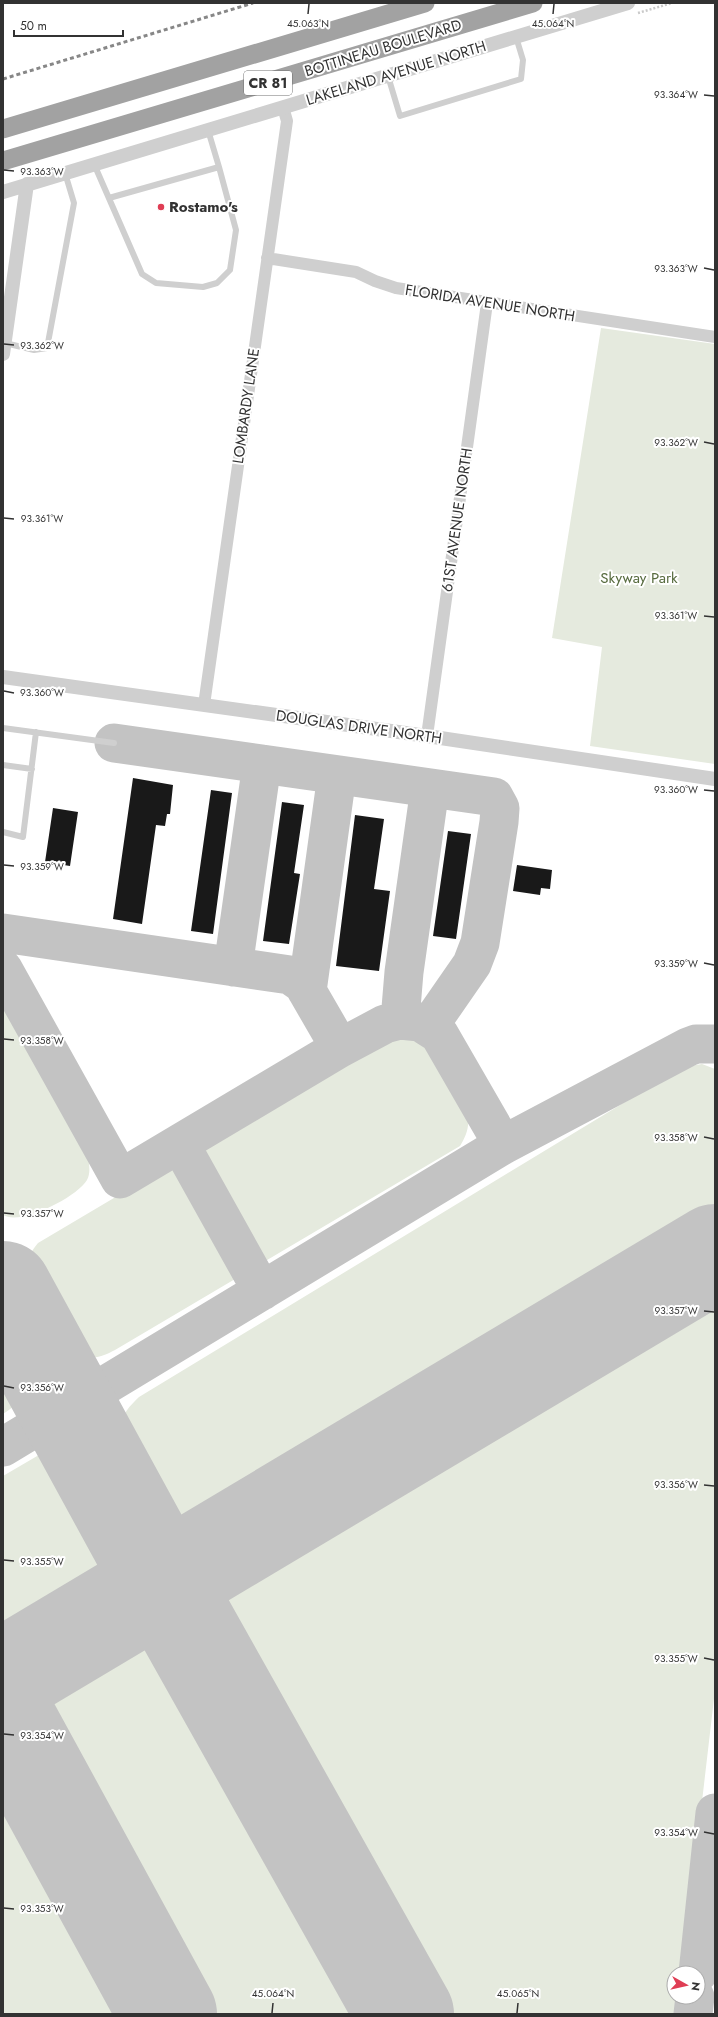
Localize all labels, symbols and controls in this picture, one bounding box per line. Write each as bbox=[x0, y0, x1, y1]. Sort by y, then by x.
scale bar bbox=[14, 12, 123, 38]
street label: BOTTINEAU BOULEVARD bbox=[302, 14, 464, 82]
text: 45.063°N bbox=[287, 16, 329, 31]
text: 45.064°N bbox=[532, 16, 574, 31]
text: 50 m bbox=[20, 17, 47, 35]
street label: LAKELAND AVENUE NORTH bbox=[303, 35, 489, 111]
road number: CR 81 bbox=[244, 71, 292, 95]
text: 93.364°W bbox=[654, 87, 698, 102]
text: 93.363°W bbox=[20, 164, 64, 179]
place label: Rostamo's bbox=[169, 196, 238, 218]
marker: Rostamo's bbox=[156, 202, 166, 212]
text: 93.363°W bbox=[654, 261, 698, 276]
street label: FLORIDA AVENUE NORTH bbox=[403, 279, 577, 327]
text: 93.362°W bbox=[20, 338, 64, 353]
street label: LOMBARDY LANE bbox=[227, 347, 265, 465]
text: 93.362°W bbox=[654, 435, 698, 450]
street label: 61ST AVENUE NORTH bbox=[436, 447, 478, 593]
text: 93.361°W bbox=[21, 511, 63, 526]
park label: Skyway Park bbox=[600, 567, 678, 589]
text: 93.361°W bbox=[655, 608, 697, 623]
text: 93.360°W bbox=[20, 685, 64, 700]
street label: DOUGLAS DRIVE NORTH bbox=[275, 704, 443, 750]
text: 93.360°W bbox=[654, 782, 698, 797]
text: 93.359°W bbox=[20, 859, 64, 874]
text: 93.359°W bbox=[654, 956, 698, 971]
text: 93.358°W bbox=[20, 1033, 64, 1048]
text: 93.358°W bbox=[654, 1130, 698, 1145]
text: 93.357°W bbox=[20, 1206, 64, 1221]
text: 93.357°W bbox=[654, 1303, 698, 1318]
text: 93.356°W bbox=[20, 1380, 64, 1395]
text: 93.356°W bbox=[654, 1477, 698, 1492]
text: 93.355°W bbox=[20, 1554, 64, 1569]
text: 93.355°W bbox=[654, 1651, 698, 1666]
text: 93.354°W bbox=[20, 1728, 64, 1743]
text: 93.354°W bbox=[654, 1825, 698, 1840]
text: 93.353°W bbox=[20, 1901, 64, 1916]
north arrow bbox=[666, 1965, 706, 2005]
text: N bbox=[687, 1981, 704, 1992]
text: 45.064°N bbox=[252, 1986, 294, 2001]
text: 45.065°N bbox=[497, 1986, 539, 2001]

